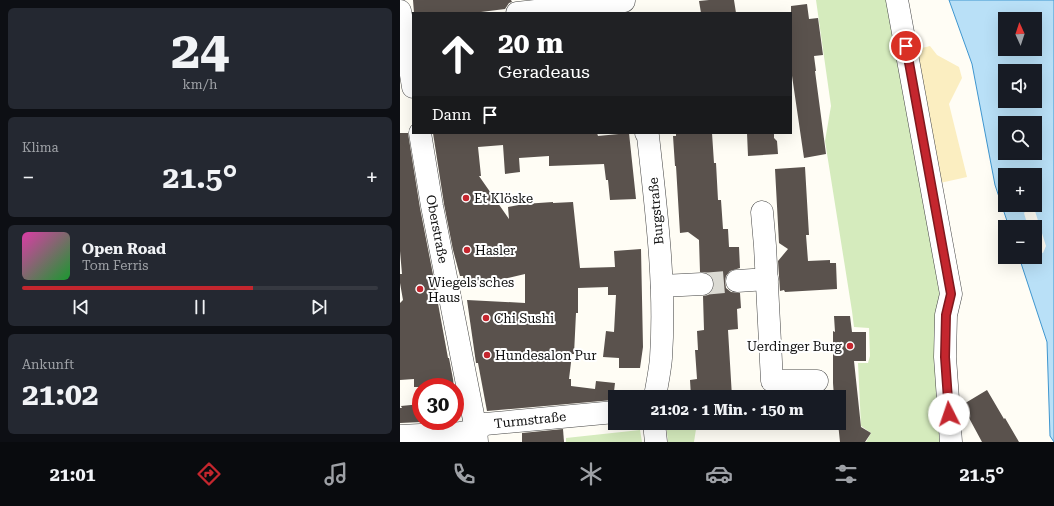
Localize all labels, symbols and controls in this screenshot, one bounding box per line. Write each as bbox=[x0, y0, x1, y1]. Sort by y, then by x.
north arrow bbox=[998, 12, 1042, 56]
map controls bbox=[998, 12, 1042, 264]
text: 24 bbox=[171, 20, 229, 81]
text: 20 m bbox=[498, 27, 563, 60]
icon: ahead bbox=[432, 28, 484, 80]
pin bbox=[889, 29, 923, 63]
icon: arrive bbox=[895, 35, 917, 57]
text: Geradeaus bbox=[498, 61, 590, 82]
button: sound bbox=[998, 64, 1042, 108]
text: km/h bbox=[183, 77, 217, 92]
icon: arrive bbox=[479, 104, 501, 126]
text: Dann bbox=[432, 106, 471, 124]
button: search bbox=[998, 116, 1042, 160]
text: Klima bbox=[22, 140, 59, 155]
text: 21.5° bbox=[163, 160, 237, 195]
text: − bbox=[22, 165, 34, 190]
text: + bbox=[366, 165, 378, 190]
button: + bbox=[998, 168, 1042, 212]
street label: Burgstraße bbox=[646, 177, 666, 245]
place label: Et Klöske bbox=[474, 191, 533, 206]
street label: Oberstraße bbox=[423, 193, 451, 265]
marker: Et Klöske bbox=[461, 193, 471, 203]
button: − bbox=[998, 220, 1042, 264]
text: Open Road bbox=[82, 240, 166, 258]
place label: Hasler bbox=[475, 243, 516, 258]
marker: Hasler bbox=[462, 245, 472, 255]
text: Tom Ferris bbox=[82, 258, 148, 273]
place label: Wiegels'sches Haus bbox=[428, 275, 514, 305]
marker: Wiegels'sches Haus bbox=[415, 284, 425, 294]
icon: previous bbox=[70, 296, 92, 318]
icon: pause bbox=[189, 296, 211, 318]
icon: next bbox=[308, 296, 330, 318]
place label: Chi Sushi bbox=[494, 311, 554, 326]
marker: Chi Sushi bbox=[481, 313, 491, 323]
place label: Uerdinger Burg bbox=[747, 339, 843, 354]
marker: Uerdinger Burg bbox=[845, 341, 855, 351]
place label: Hundesalon Pur bbox=[495, 348, 597, 363]
marker: Hundesalon Pur bbox=[482, 350, 492, 360]
text: Ankunft bbox=[22, 357, 74, 372]
text: 21:02 bbox=[22, 377, 99, 412]
speed limit sign: 30 bbox=[412, 378, 464, 430]
position arrow bbox=[928, 393, 970, 435]
text: 21:02 · 1 Min. · 150 m bbox=[651, 401, 803, 419]
street label: Turmstraße bbox=[493, 409, 567, 431]
icon: directions bbox=[195, 460, 223, 488]
icon: music bbox=[322, 460, 350, 488]
icon: phone bbox=[450, 460, 478, 488]
icon: climate bbox=[577, 460, 605, 488]
icon: car bbox=[705, 460, 733, 488]
icon: filters bbox=[832, 460, 860, 488]
text: 21:01 bbox=[50, 464, 96, 485]
text: 21.5° bbox=[959, 464, 1004, 485]

